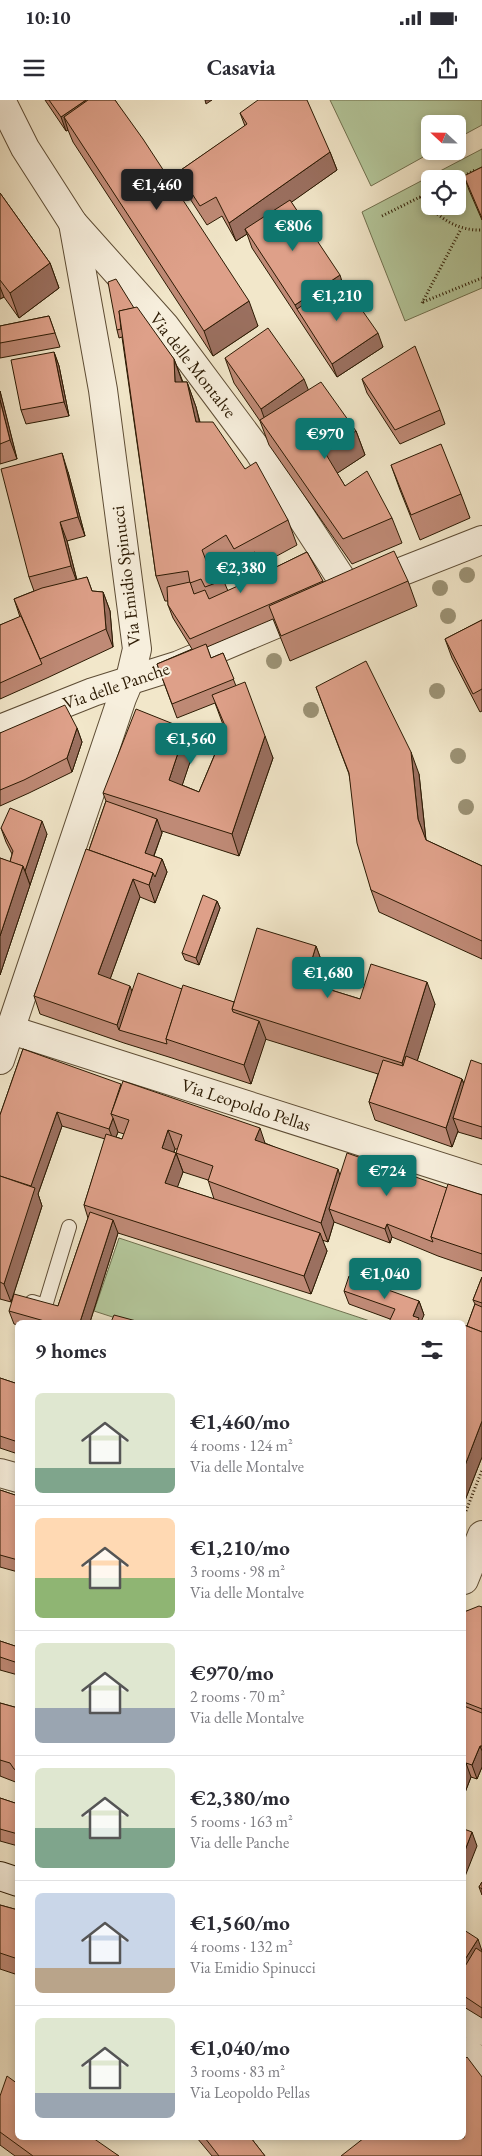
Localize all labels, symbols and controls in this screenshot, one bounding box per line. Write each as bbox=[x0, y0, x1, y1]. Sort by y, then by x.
text: 10:10 bbox=[25, 5, 71, 30]
text: Casavia bbox=[207, 53, 275, 82]
icon: menu bbox=[20, 54, 48, 82]
icon: share bbox=[434, 54, 462, 82]
north arrow bbox=[421, 115, 466, 160]
map controls bbox=[421, 115, 466, 215]
pin: €1,460 bbox=[116, 168, 198, 211]
button: locate bbox=[421, 170, 466, 215]
text: €1,460 bbox=[132, 174, 182, 195]
pin: €806 bbox=[263, 210, 323, 252]
text: €806 bbox=[274, 215, 312, 236]
pin: €1,210 bbox=[296, 280, 378, 322]
text: €1,210 bbox=[312, 285, 362, 306]
street label: Via delle Montalve bbox=[145, 307, 242, 422]
pin: €970 bbox=[295, 418, 355, 460]
text: €970 bbox=[306, 423, 344, 444]
street label: Via Emidio Spinucci bbox=[105, 504, 146, 648]
pin: €2,380 bbox=[200, 552, 282, 594]
text: €2,380 bbox=[216, 557, 266, 578]
street label: Via delle Panche bbox=[59, 656, 172, 715]
pin: €1,560 bbox=[150, 722, 232, 765]
text: €1,560 bbox=[166, 728, 216, 749]
pin: €1,680 bbox=[287, 956, 369, 999]
text: €1,680 bbox=[303, 962, 353, 983]
street label: Via Leopoldo Pellas bbox=[178, 1073, 314, 1136]
pin: €724 bbox=[357, 1154, 417, 1197]
text: €724 bbox=[368, 1160, 406, 1181]
pin: €1,040 bbox=[344, 1258, 426, 1300]
text: €1,040 bbox=[360, 1263, 410, 1284]
icon: filters bbox=[418, 1336, 446, 1364]
text: 9 homes bbox=[35, 1337, 107, 1364]
text: €1,460/mo bbox=[190, 1408, 290, 1435]
icon: home bbox=[75, 1413, 135, 1473]
text: 4 rooms · 124 m² bbox=[190, 1435, 293, 1456]
text: Via delle Montalve bbox=[190, 1456, 304, 1477]
text: €1,210/mo bbox=[190, 1534, 290, 1561]
icon: home bbox=[75, 1538, 135, 1598]
text: 3 rooms · 98 m² bbox=[190, 1561, 285, 1582]
text: Via delle Montalve bbox=[190, 1582, 304, 1603]
text: €970/mo bbox=[190, 1659, 274, 1686]
icon: home bbox=[75, 1663, 135, 1723]
text: 2 rooms · 70 m² bbox=[190, 1686, 285, 1707]
text: Via delle Montalve bbox=[190, 1707, 304, 1728]
text: €2,380/mo bbox=[190, 1784, 290, 1811]
icon: home bbox=[75, 1788, 135, 1848]
text: 5 rooms · 163 m² bbox=[190, 1811, 293, 1832]
text: Via delle Panche bbox=[190, 1832, 289, 1853]
text: €1,560/mo bbox=[190, 1909, 290, 1936]
icon: home bbox=[75, 1913, 135, 1973]
text: 4 rooms · 132 m² bbox=[190, 1936, 293, 1957]
text: Via Emidio Spinucci bbox=[190, 1957, 316, 1978]
text: €1,040/mo bbox=[190, 2034, 290, 2061]
icon: home bbox=[75, 2038, 135, 2098]
text: 3 rooms · 83 m² bbox=[190, 2061, 285, 2082]
text: Via Leopoldo Pellas bbox=[190, 2082, 310, 2103]

